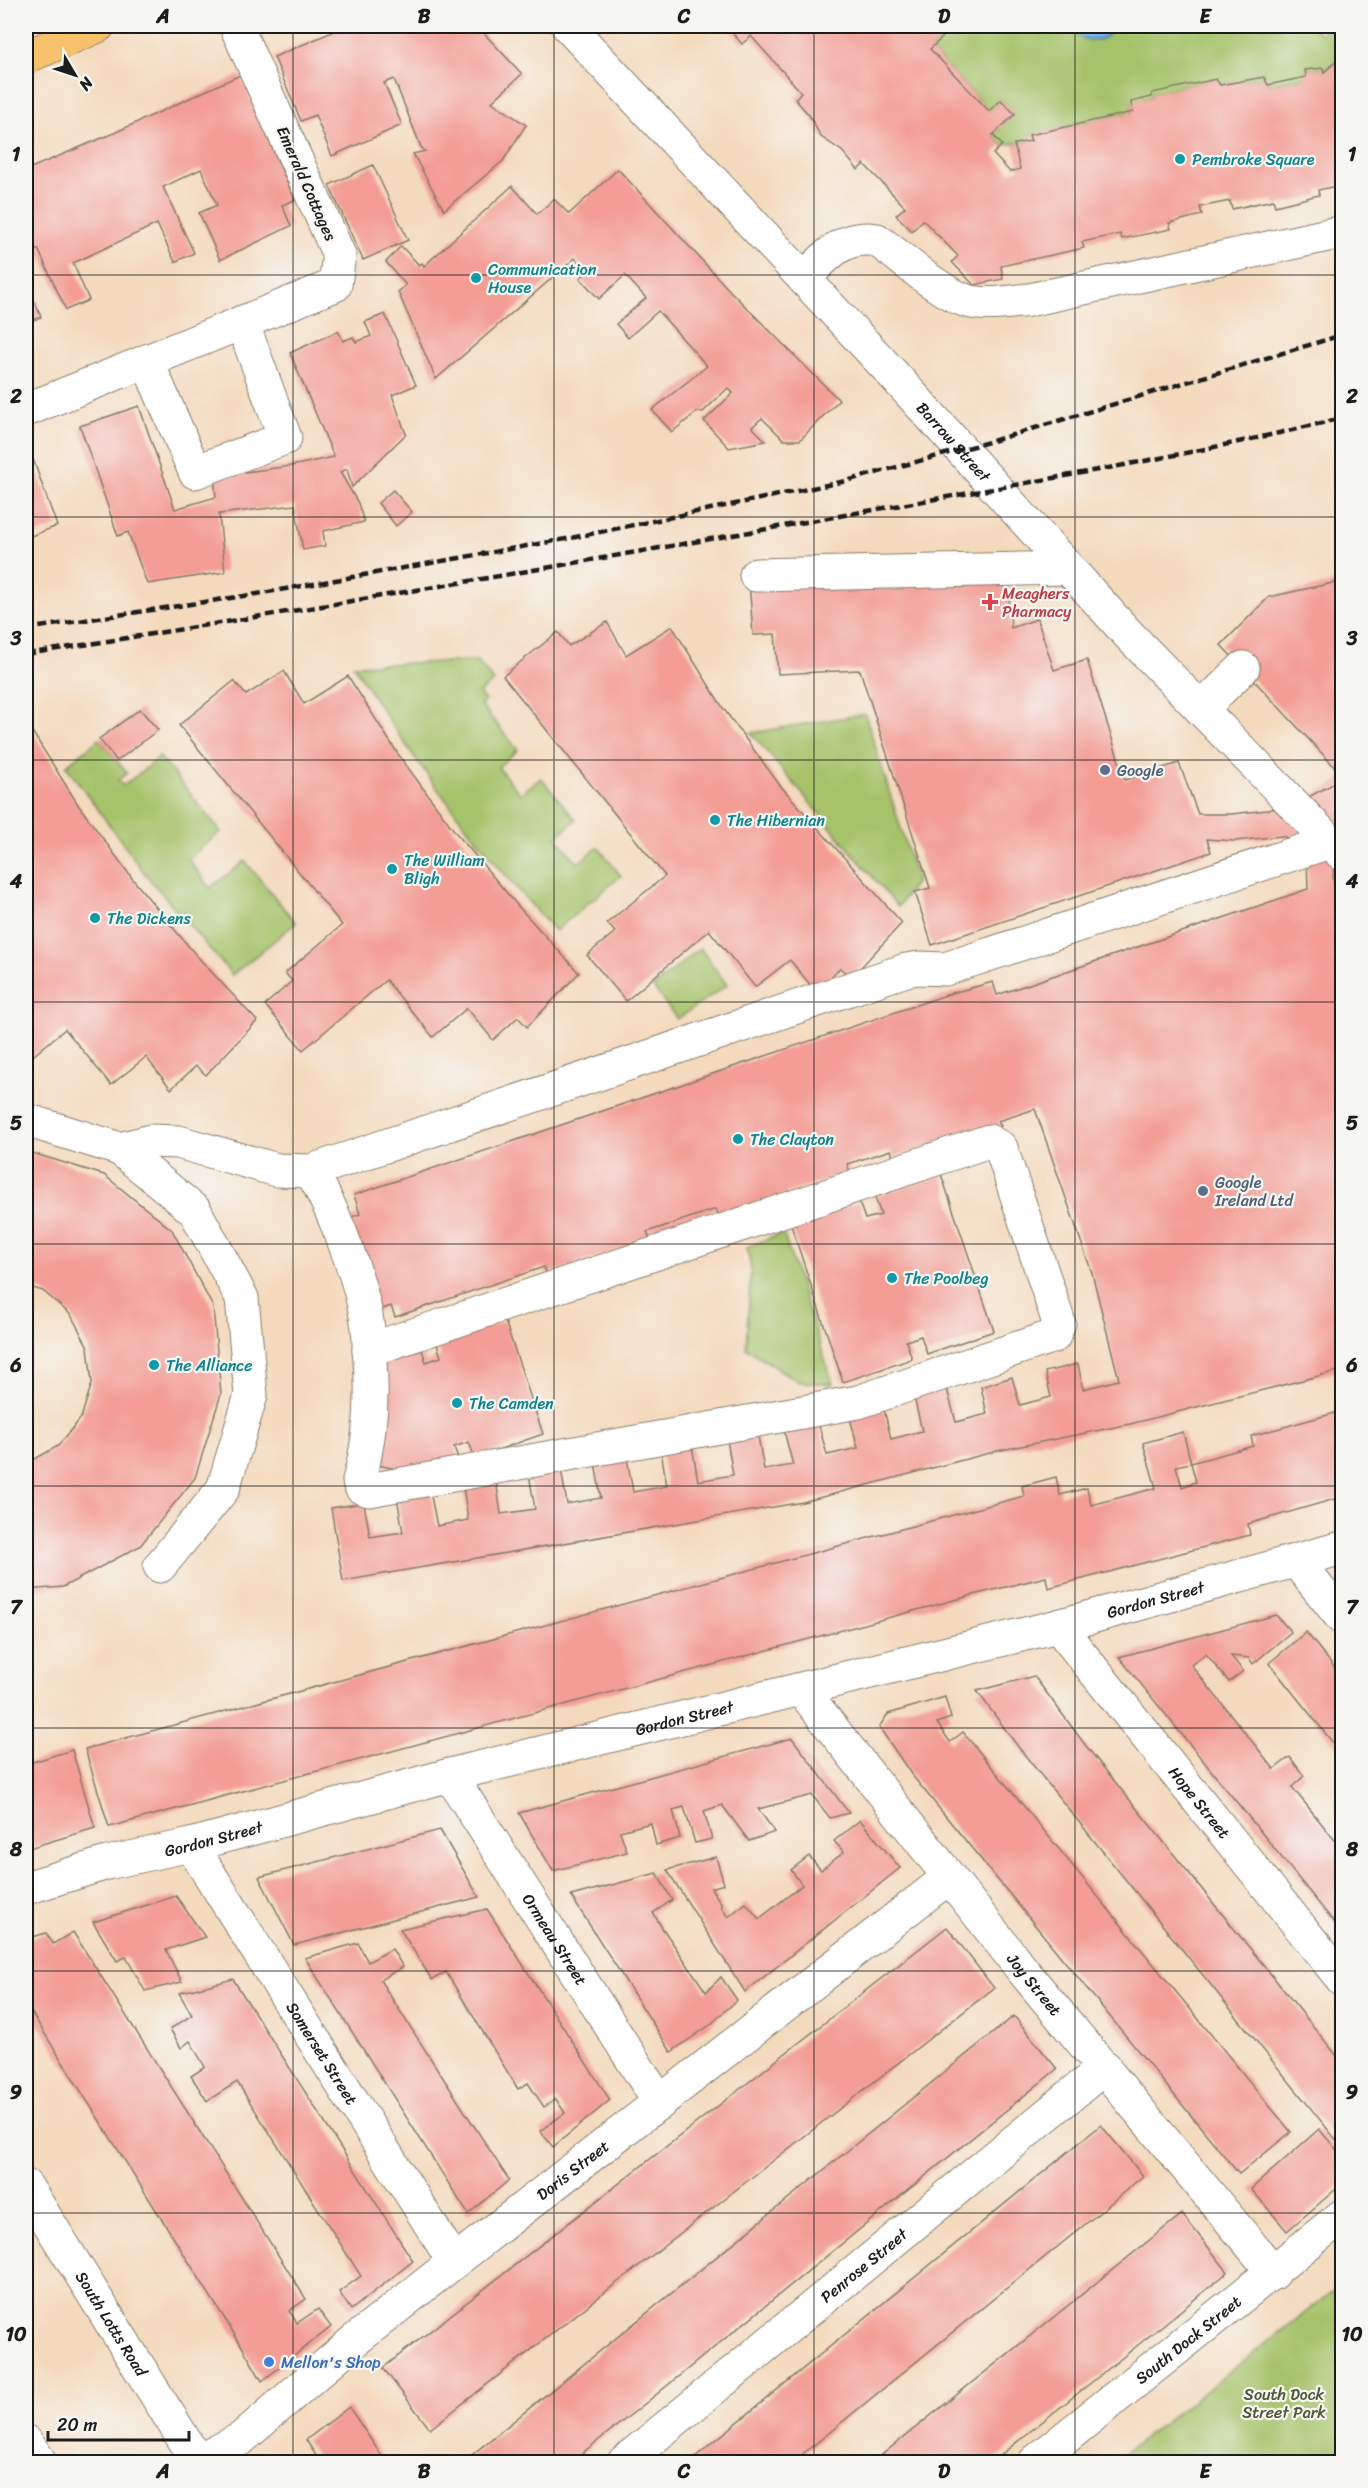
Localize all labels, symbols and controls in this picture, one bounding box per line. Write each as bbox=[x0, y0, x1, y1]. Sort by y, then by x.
text: A bbox=[155, 0, 170, 34]
text: B bbox=[418, 0, 431, 34]
text: C bbox=[677, 0, 691, 34]
text: D bbox=[938, 0, 951, 34]
text: E bbox=[1199, 0, 1212, 34]
north arrow bbox=[45, 45, 105, 105]
text: N bbox=[71, 70, 102, 98]
street label: Emerald Cottages bbox=[268, 121, 345, 246]
text: 1 bbox=[12, 137, 21, 172]
text: 1 bbox=[1348, 137, 1357, 172]
place label: Pembroke Square bbox=[1192, 145, 1315, 174]
marker: Pembroke Square bbox=[1173, 152, 1187, 166]
place label: Communication House bbox=[488, 255, 597, 302]
marker: Communication House bbox=[469, 271, 483, 285]
text: 2 bbox=[9, 379, 22, 414]
text: 2 bbox=[1345, 379, 1358, 414]
street label: Barrow Street bbox=[909, 395, 998, 489]
place label: Meaghers Pharmacy bbox=[1002, 579, 1072, 626]
marker: Meaghers Pharmacy bbox=[983, 595, 997, 609]
text: 3 bbox=[10, 621, 22, 656]
text: 3 bbox=[1346, 621, 1358, 656]
place label: Google bbox=[1117, 756, 1164, 785]
marker: Google bbox=[1098, 763, 1112, 777]
place label: The Hibernian bbox=[727, 806, 825, 835]
marker: The Hibernian bbox=[708, 813, 722, 827]
place label: The William Bligh bbox=[404, 846, 484, 893]
marker: The William Bligh bbox=[385, 862, 399, 876]
text: 4 bbox=[9, 864, 23, 899]
text: 4 bbox=[1345, 864, 1359, 899]
place label: The Dickens bbox=[107, 904, 191, 933]
marker: The Dickens bbox=[88, 911, 102, 925]
text: 5 bbox=[10, 1106, 22, 1141]
text: 5 bbox=[1346, 1106, 1358, 1141]
place label: The Clayton bbox=[750, 1125, 834, 1154]
marker: The Clayton bbox=[731, 1132, 745, 1146]
place label: Google Ireland Ltd bbox=[1214, 1168, 1294, 1215]
marker: Google Ireland Ltd bbox=[1196, 1184, 1210, 1198]
place label: The Poolbeg bbox=[904, 1264, 989, 1293]
marker: The Poolbeg bbox=[885, 1271, 899, 1285]
text: 6 bbox=[9, 1348, 22, 1383]
text: 6 bbox=[1345, 1348, 1358, 1383]
place label: The Alliance bbox=[166, 1351, 253, 1380]
marker: The Alliance bbox=[147, 1358, 161, 1372]
place label: The Camden bbox=[469, 1389, 554, 1418]
marker: The Camden bbox=[450, 1396, 464, 1410]
street label: Gordon Street bbox=[1103, 1572, 1208, 1627]
text: 7 bbox=[10, 1590, 23, 1625]
text: 7 bbox=[1346, 1590, 1359, 1625]
street label: Gordon Street bbox=[632, 1692, 737, 1744]
street label: Hope Street bbox=[1161, 1759, 1238, 1845]
street label: Gordon Street bbox=[162, 1812, 266, 1865]
text: 8 bbox=[9, 1832, 23, 1867]
text: 8 bbox=[1345, 1832, 1359, 1867]
street label: Ormeau Street bbox=[514, 1888, 595, 1991]
street label: Joy Street bbox=[998, 1946, 1069, 2023]
street label: Somerset Street bbox=[278, 1996, 366, 2111]
text: 9 bbox=[10, 2075, 22, 2110]
text: 9 bbox=[1346, 2075, 1358, 2110]
street label: Doris Street bbox=[530, 2132, 616, 2208]
street label: Penrose Street bbox=[814, 2220, 915, 2311]
street label: South Lotts Road bbox=[67, 2265, 156, 2384]
street label: South Dock Street bbox=[1128, 2288, 1248, 2392]
text: 10 bbox=[5, 2317, 27, 2352]
text: 10 bbox=[1341, 2317, 1363, 2352]
place label: Mellon's Shop bbox=[281, 2348, 381, 2377]
marker: Mellon's Shop bbox=[262, 2355, 276, 2369]
park label: South Dock Street Park bbox=[1242, 2380, 1326, 2427]
scale bar bbox=[48, 2404, 189, 2442]
text: 20 m bbox=[57, 2409, 97, 2441]
text: A bbox=[155, 2454, 170, 2488]
text: B bbox=[418, 2454, 431, 2488]
text: C bbox=[677, 2454, 691, 2488]
text: D bbox=[938, 2454, 951, 2488]
text: E bbox=[1199, 2454, 1212, 2488]

